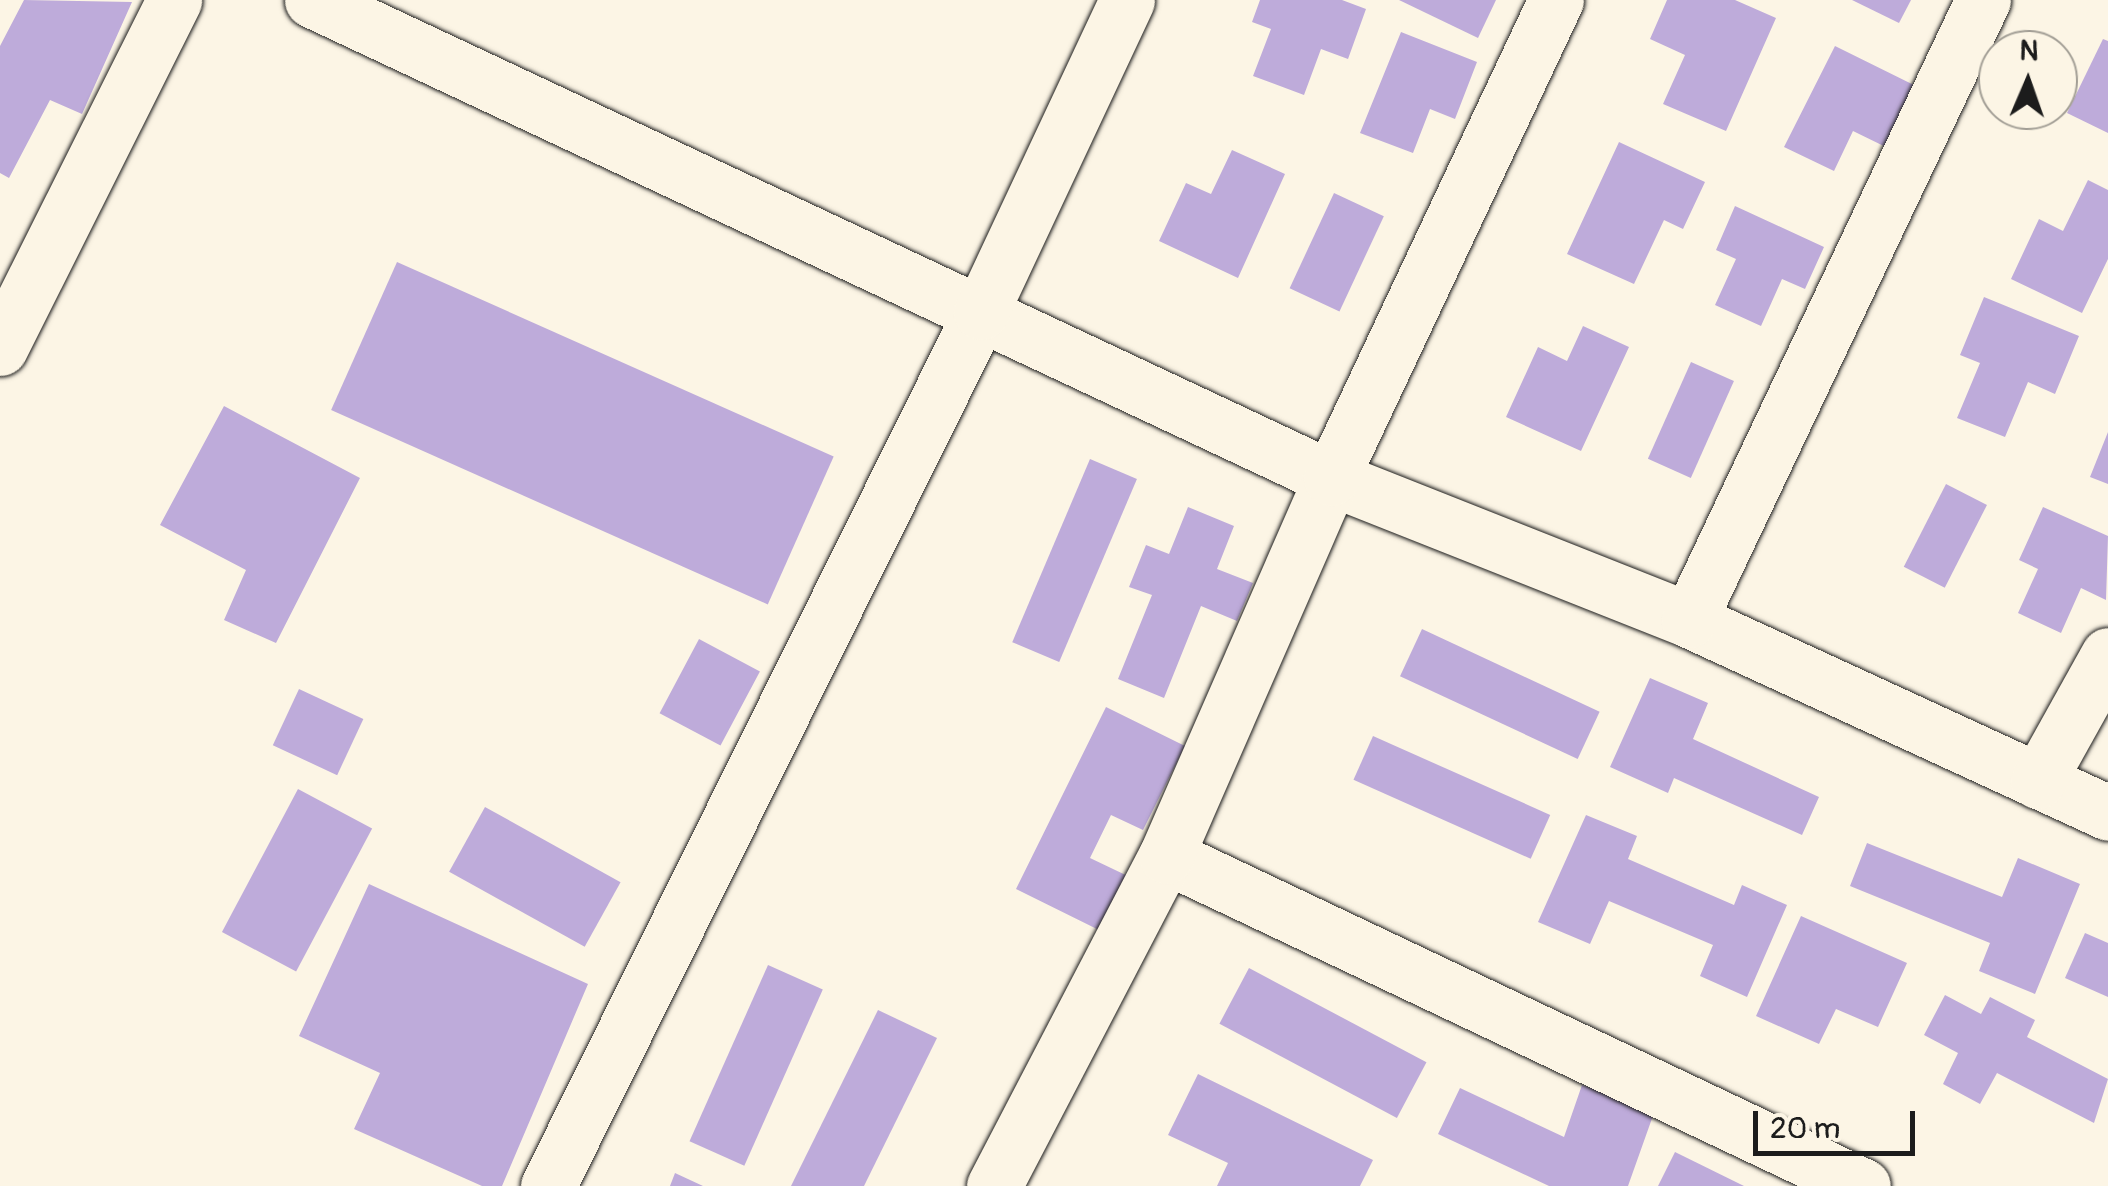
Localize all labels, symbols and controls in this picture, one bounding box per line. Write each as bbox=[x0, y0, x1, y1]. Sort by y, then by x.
north arrow bbox=[1978, 30, 2078, 130]
text: N bbox=[2019, 34, 2039, 69]
scale bar bbox=[1758, 1091, 1920, 1153]
text: 20 m bbox=[1770, 1110, 1840, 1147]

